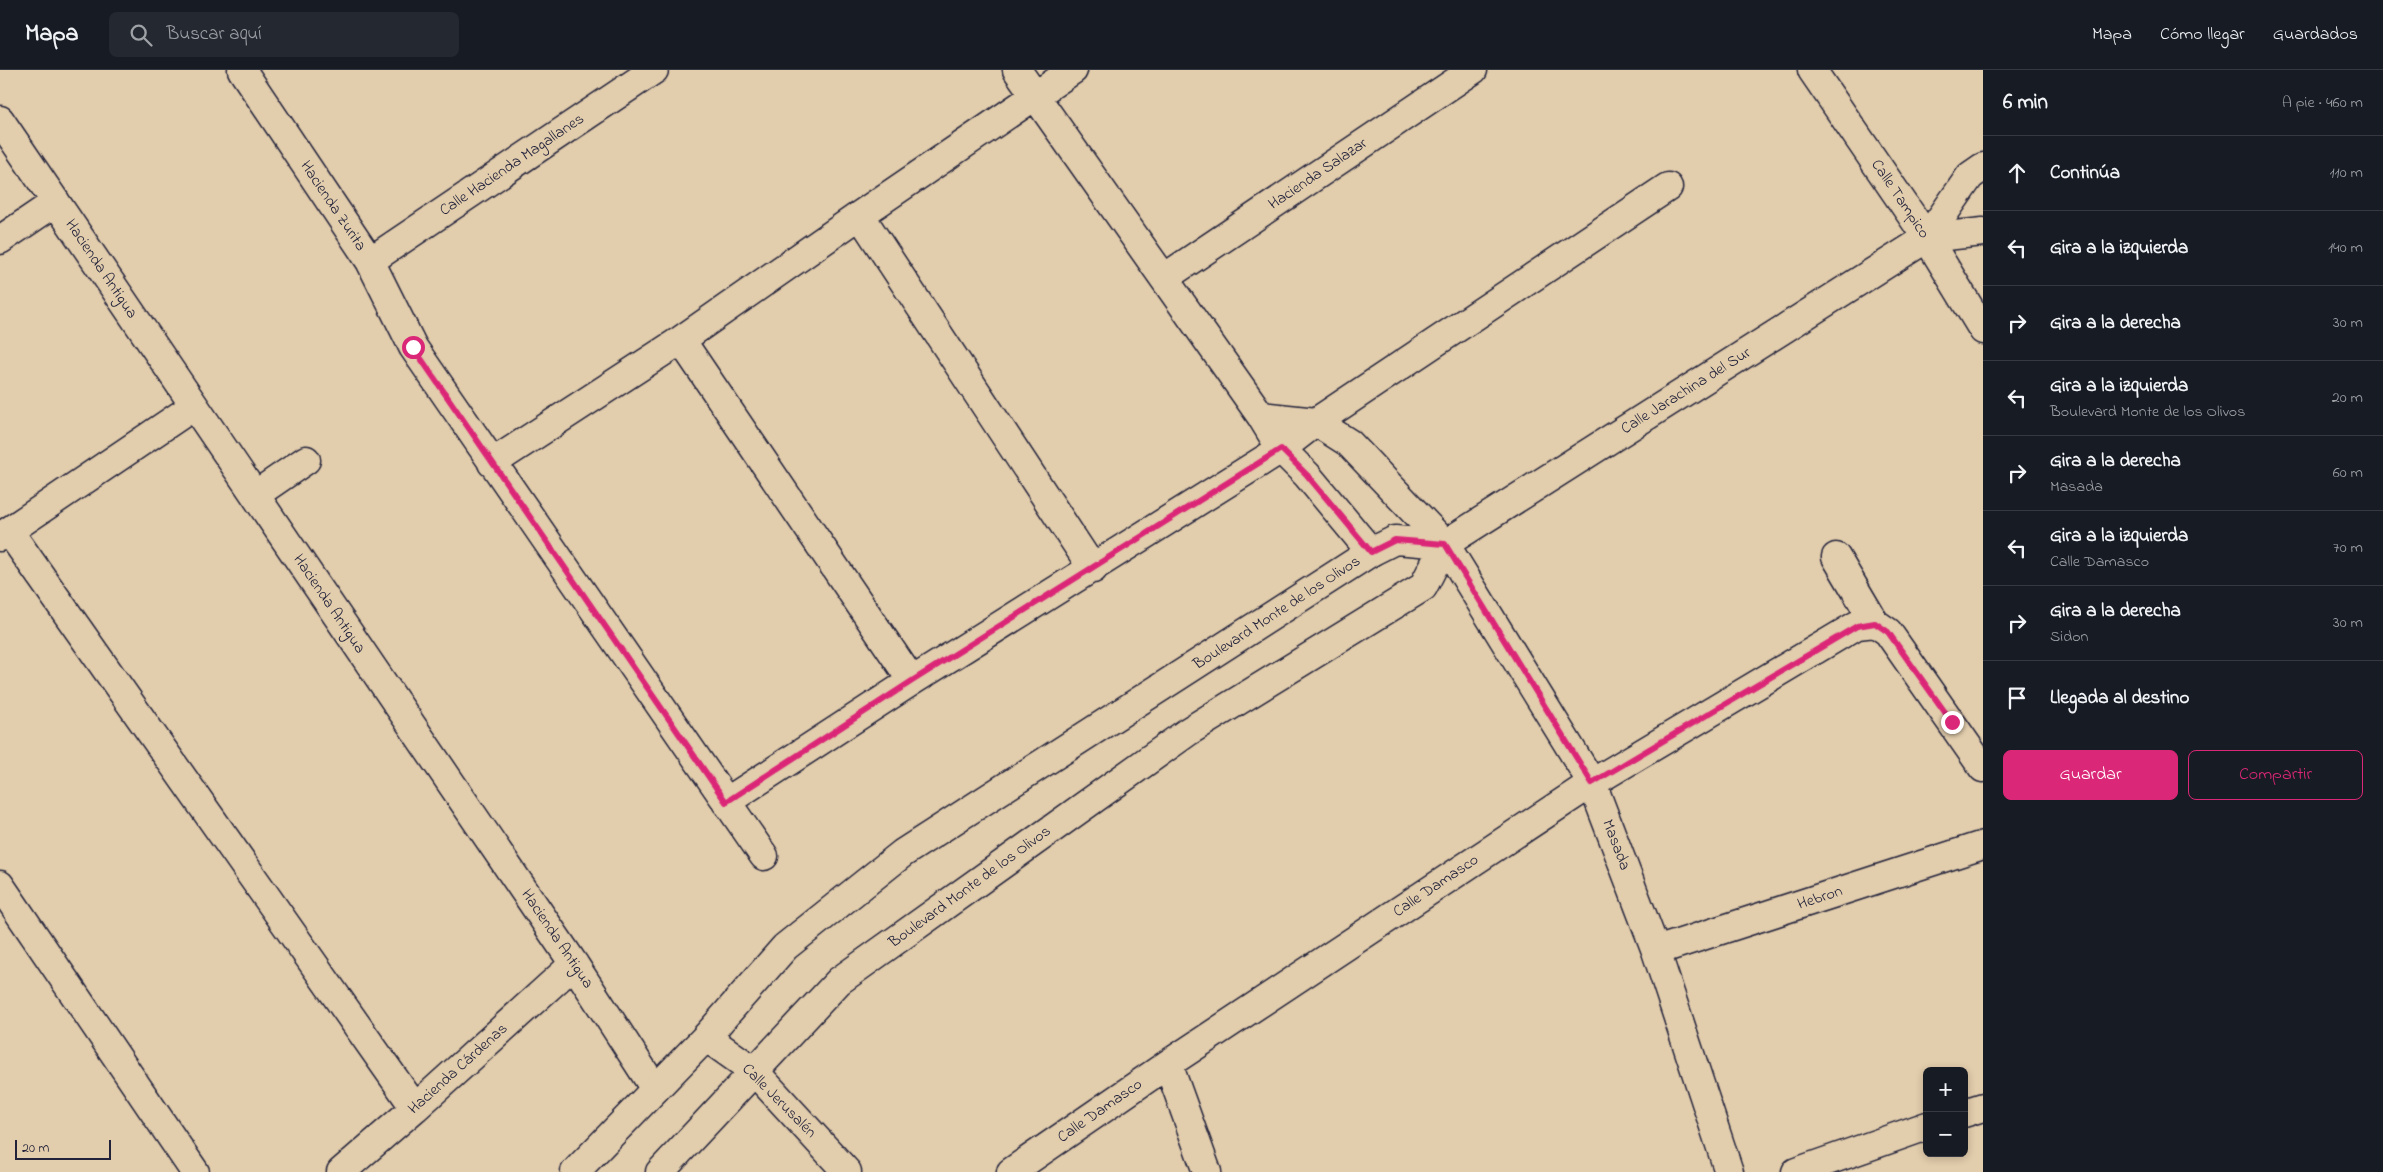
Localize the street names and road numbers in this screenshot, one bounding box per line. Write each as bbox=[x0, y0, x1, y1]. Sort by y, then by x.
street label: Calle Hacienda Magallanes bbox=[435, 108, 589, 222]
street label: Hacienda Salazar bbox=[1264, 132, 1372, 216]
street label: Calle Tampico bbox=[1865, 154, 1935, 244]
street label: Hacienda Zurita bbox=[294, 156, 372, 256]
street label: Hacienda Antigua bbox=[59, 214, 143, 324]
street label: Calle Jarachina del Sur bbox=[1616, 341, 1756, 441]
street label: Hacienda Antigua bbox=[287, 549, 371, 659]
street label: Boulevard Monte de los Olivos bbox=[1188, 550, 1365, 677]
street label: Masada bbox=[1595, 816, 1637, 874]
street label: Boulevard Monte de los Olivos bbox=[883, 820, 1056, 955]
street label: Calle Damasco bbox=[1388, 848, 1484, 924]
street label: Hebron bbox=[1794, 879, 1846, 917]
street label: Hacienda Antigua bbox=[515, 884, 599, 994]
street label: Hacienda Cárdenas bbox=[403, 1017, 513, 1121]
street label: Calle Jerusalén bbox=[736, 1058, 822, 1144]
street label: Calle Damasco bbox=[1053, 1073, 1147, 1149]

